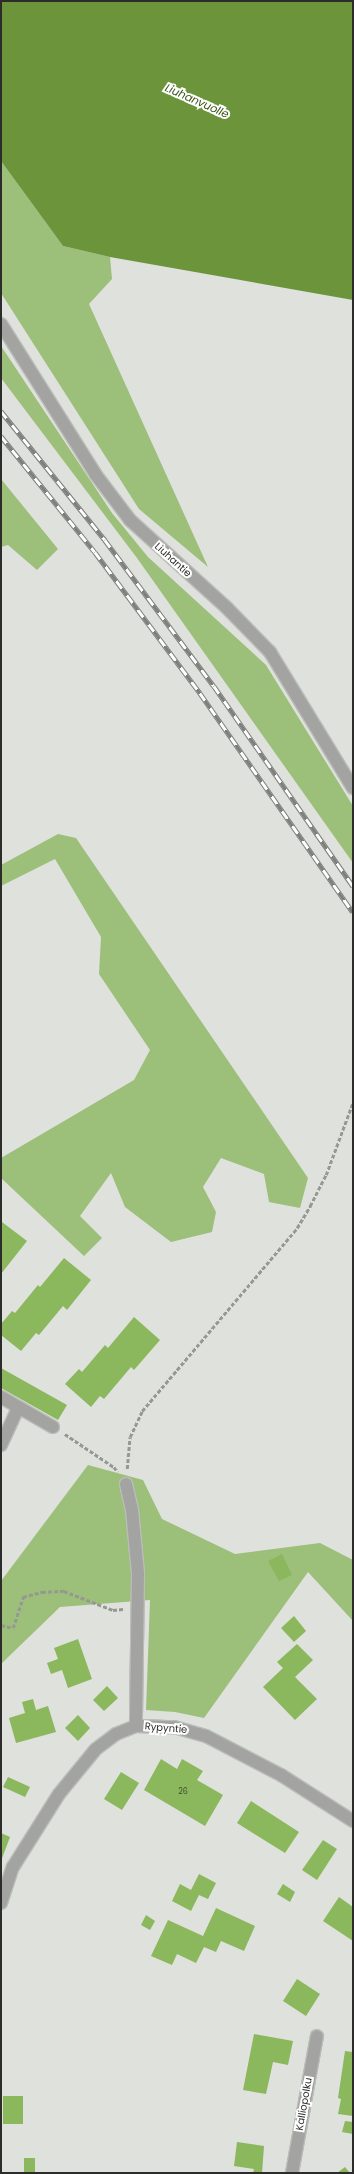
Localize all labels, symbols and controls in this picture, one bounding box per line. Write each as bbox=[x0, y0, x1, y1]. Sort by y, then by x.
water label: Liuhanvuolle bbox=[163, 81, 231, 121]
street label: Liuhantie bbox=[152, 540, 194, 580]
street label: Rypyntie bbox=[144, 1720, 188, 1736]
house number: 26 bbox=[178, 1787, 188, 1797]
street label: Kalliopolku bbox=[293, 2077, 315, 2131]

